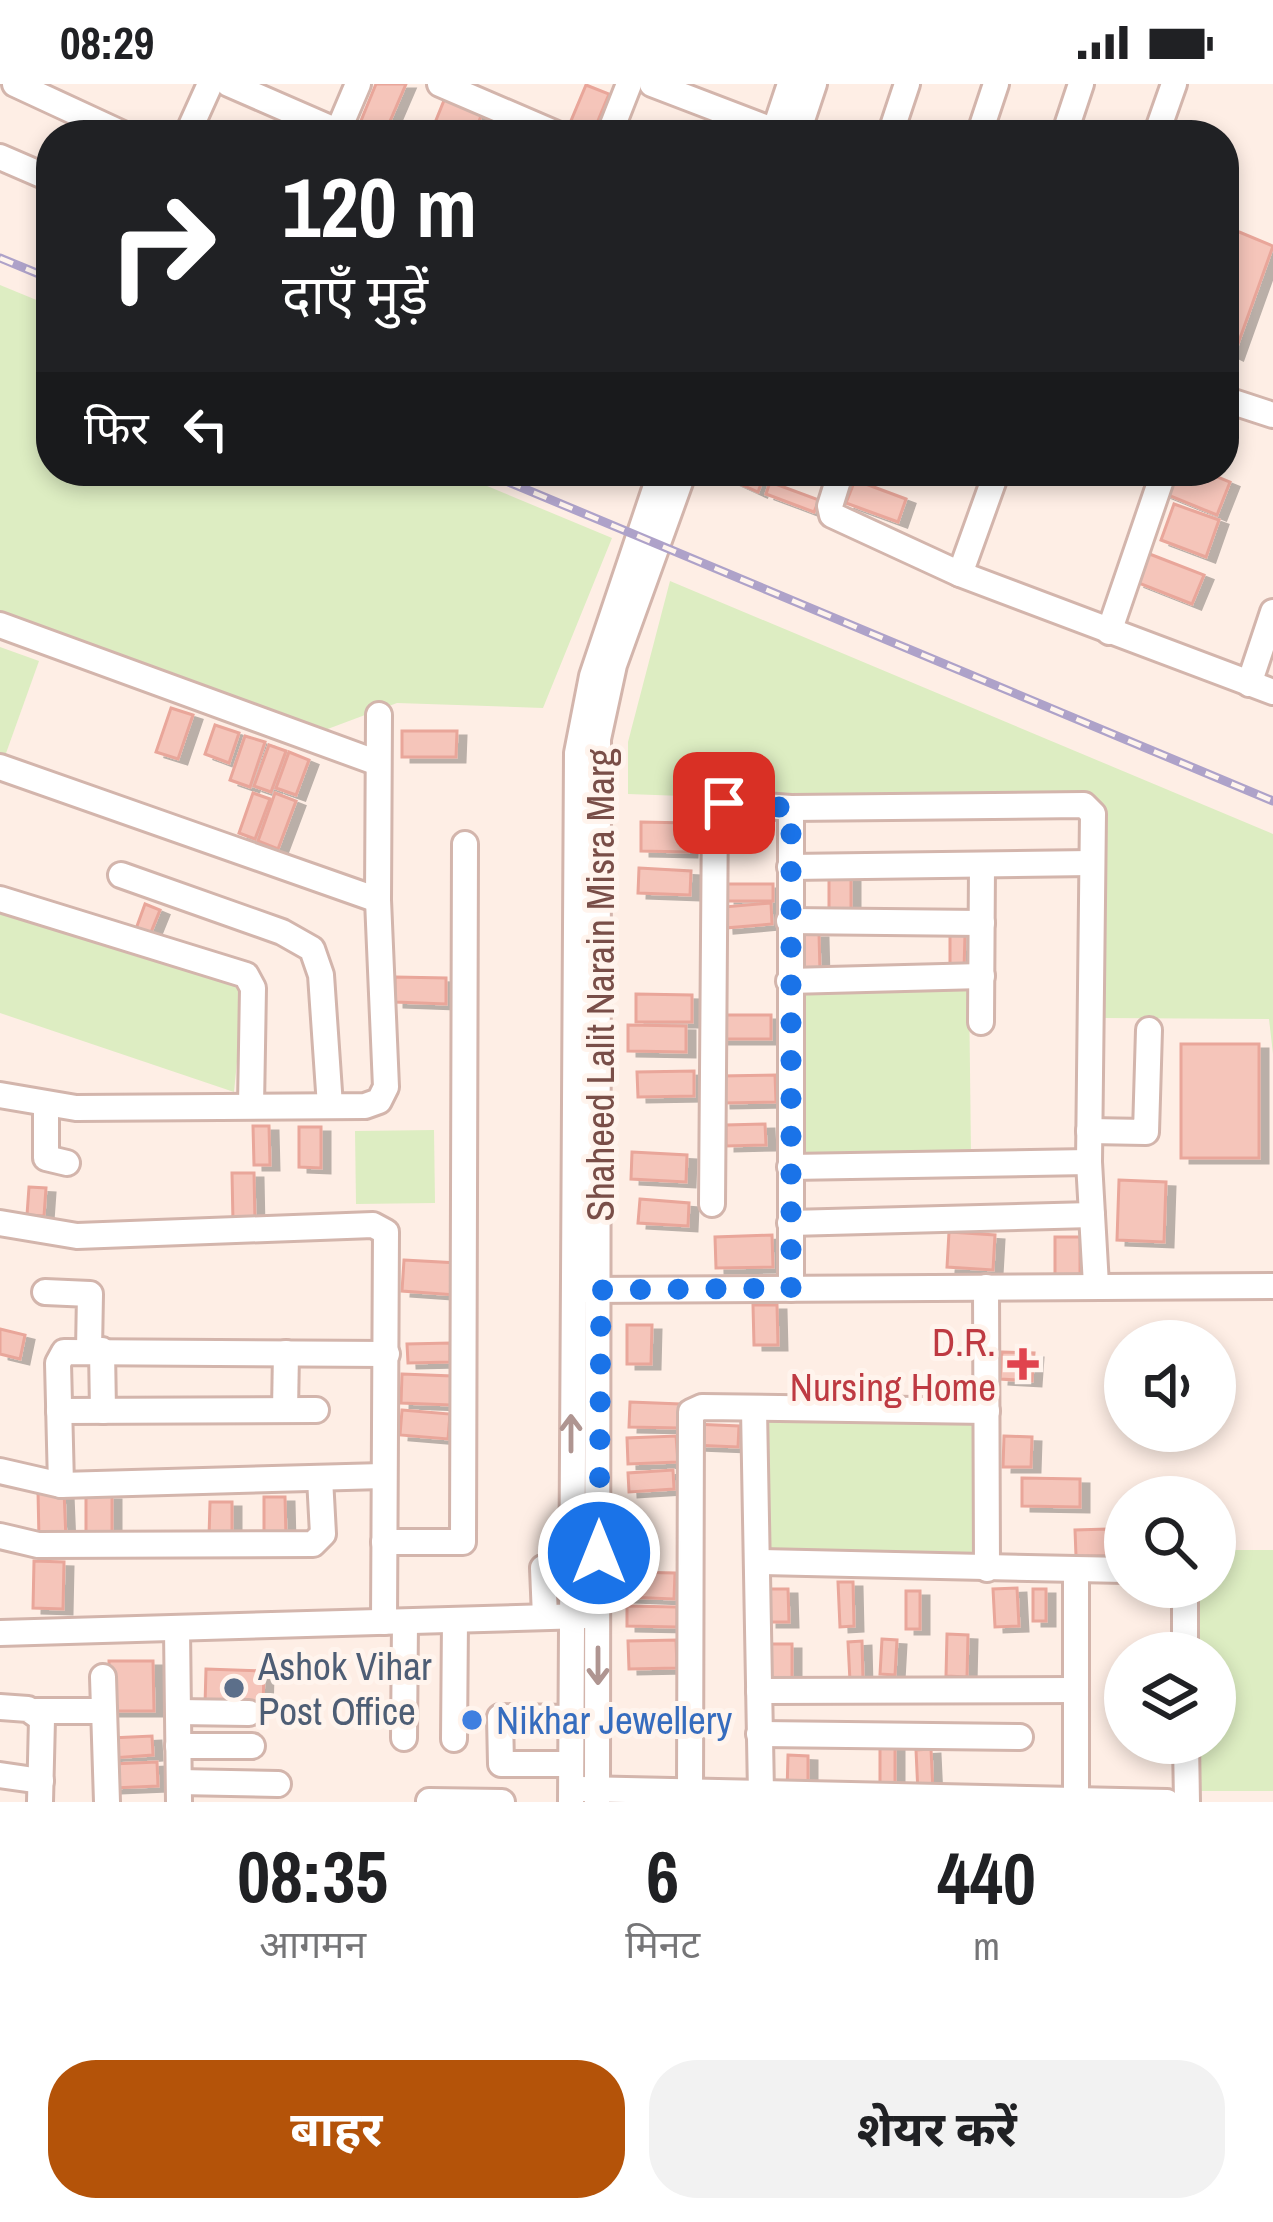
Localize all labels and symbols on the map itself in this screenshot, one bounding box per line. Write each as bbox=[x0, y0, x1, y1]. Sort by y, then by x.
street label: Shaheed Lalit Narain Misra Marg bbox=[574, 748, 626, 1221]
pin bbox=[673, 752, 775, 854]
place label: D.R. Nursing Home bbox=[790, 1316, 996, 1413]
marker: D.R. Nursing Home bbox=[1007, 1348, 1039, 1380]
one-way arrow bbox=[560, 1414, 582, 1453]
position arrow bbox=[536, 1490, 662, 1616]
place label: Ashok Vihar Post Office bbox=[257, 1640, 432, 1737]
one-way arrow bbox=[587, 1646, 610, 1685]
marker: Ashok Vihar Post Office bbox=[221, 1675, 247, 1701]
place label: Nikhar Jewellery bbox=[496, 1694, 732, 1746]
marker: Nikhar Jewellery bbox=[459, 1707, 485, 1733]

